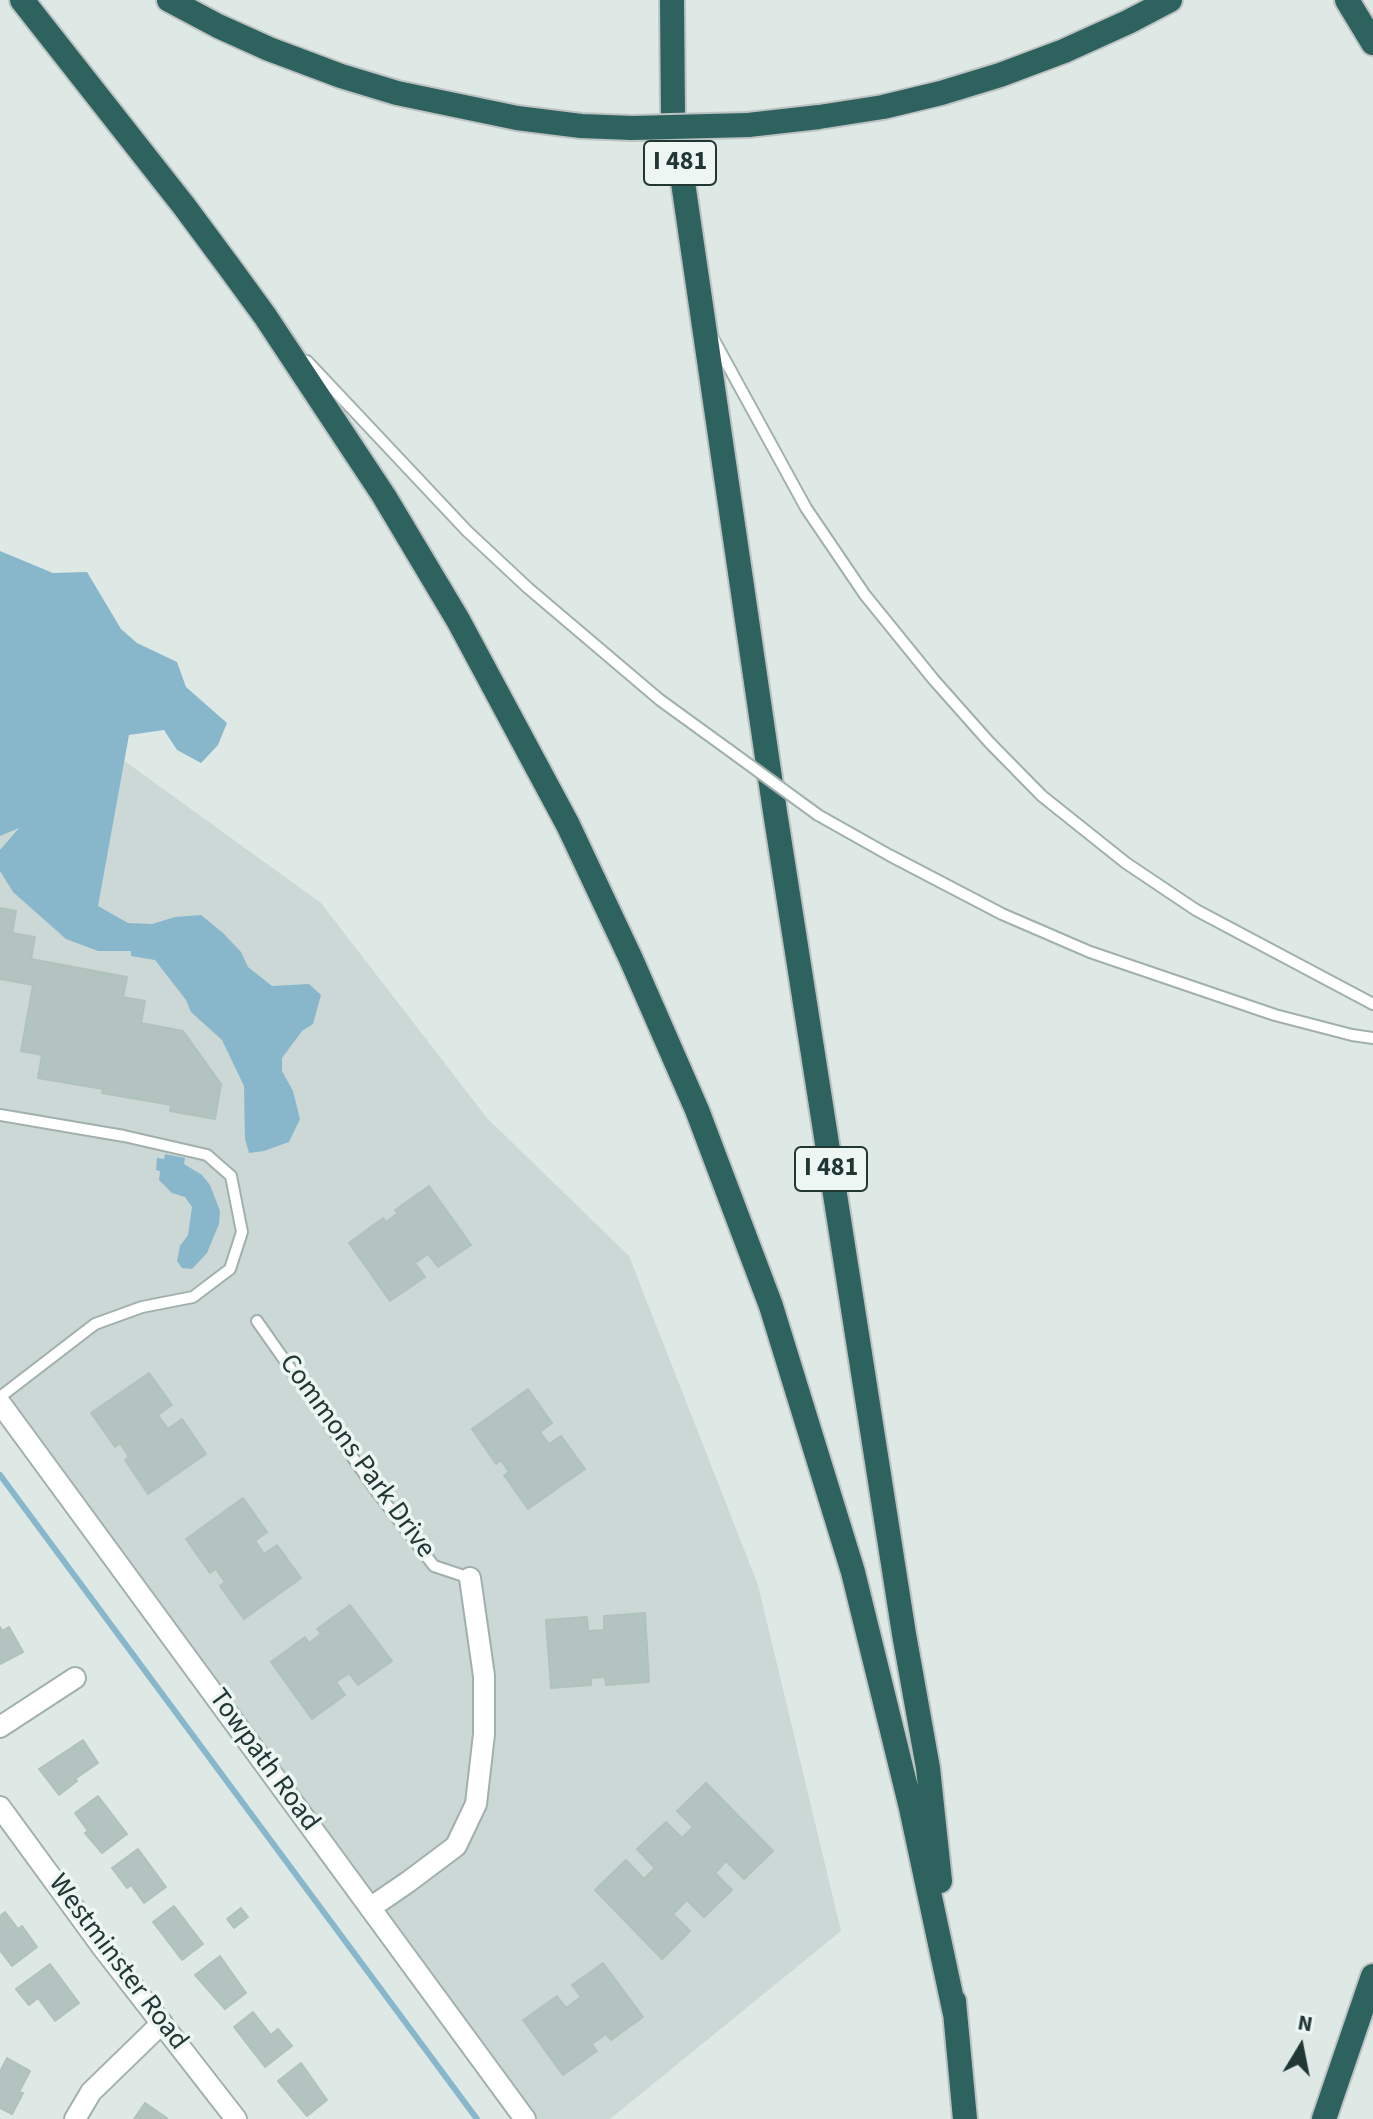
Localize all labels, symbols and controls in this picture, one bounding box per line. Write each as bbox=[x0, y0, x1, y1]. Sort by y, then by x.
road number: I 481 bbox=[644, 141, 716, 185]
road number: I 481 bbox=[795, 1147, 867, 1191]
street label: Commons Park Drive bbox=[271, 1348, 441, 1566]
street label: Towpath Road bbox=[200, 1683, 326, 1839]
street label: Westminster Road bbox=[40, 1868, 194, 2058]
text: N bbox=[1295, 2006, 1315, 2040]
north arrow bbox=[1261, 2007, 1341, 2087]

